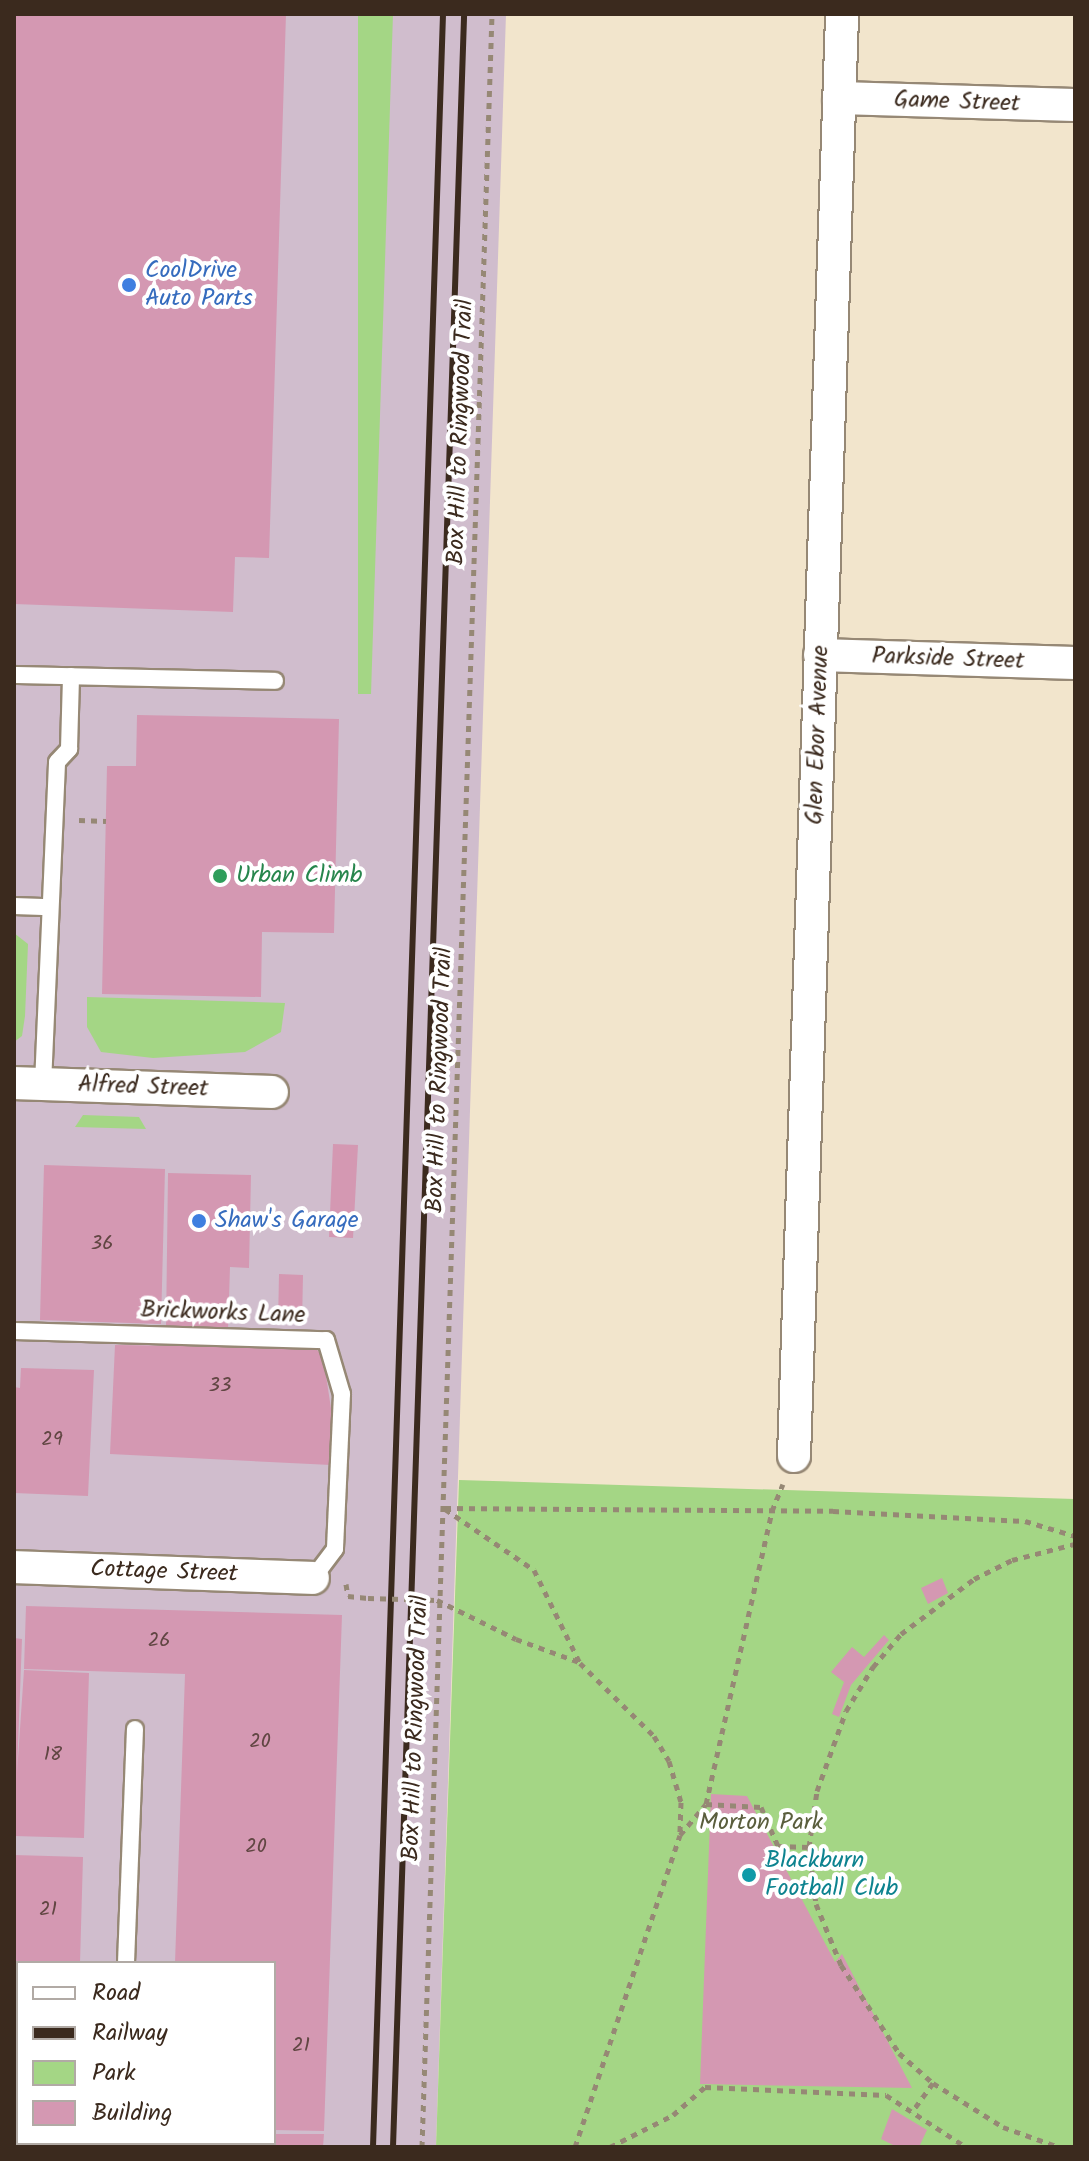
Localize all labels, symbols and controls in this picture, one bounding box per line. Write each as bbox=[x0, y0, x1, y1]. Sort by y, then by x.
street label: Game Street bbox=[893, 85, 1021, 119]
place label: CoolDrive Auto Parts bbox=[145, 257, 253, 313]
marker: CoolDrive Auto Parts bbox=[120, 276, 138, 294]
street label: Box Hill to Ringwood Trail bbox=[442, 299, 480, 565]
street label: Parkside Street bbox=[871, 642, 1025, 676]
street label: Glen Ebor Avenue bbox=[800, 645, 836, 825]
place label: Urban Climb bbox=[236, 862, 362, 890]
marker: Urban Climb bbox=[211, 867, 229, 885]
street label: Box Hill to Ringwood Trail bbox=[421, 947, 459, 1213]
street label: Alfred Street bbox=[77, 1070, 209, 1104]
place label: Shaw's Garage bbox=[215, 1207, 359, 1235]
marker: Shaw's Garage bbox=[190, 1212, 208, 1230]
house number: 36 bbox=[91, 1232, 113, 1256]
street label: Brickworks Lane bbox=[140, 1296, 306, 1330]
house number: 33 bbox=[209, 1374, 231, 1398]
house number: 29 bbox=[41, 1428, 63, 1452]
street label: Cottage Street bbox=[90, 1555, 238, 1589]
street label: Box Hill to Ringwood Trail bbox=[397, 1595, 435, 1861]
house number: 26 bbox=[148, 1629, 170, 1653]
house number: 20 bbox=[249, 1730, 271, 1754]
house number: 18 bbox=[44, 1743, 62, 1767]
park label: Morton Park bbox=[699, 1809, 823, 1837]
house number: 20 bbox=[245, 1835, 267, 1859]
place label: Blackburn Football Club bbox=[765, 1847, 898, 1903]
marker: Blackburn Football Club bbox=[740, 1866, 758, 1884]
house number: 21 bbox=[39, 1898, 57, 1922]
legend bbox=[16, 1961, 276, 2145]
text: Road bbox=[92, 1974, 140, 2013]
text: Railway bbox=[92, 2014, 168, 2053]
house number: 21 bbox=[292, 2034, 310, 2058]
text: Park bbox=[92, 2054, 136, 2093]
text: Building bbox=[92, 2094, 172, 2133]

